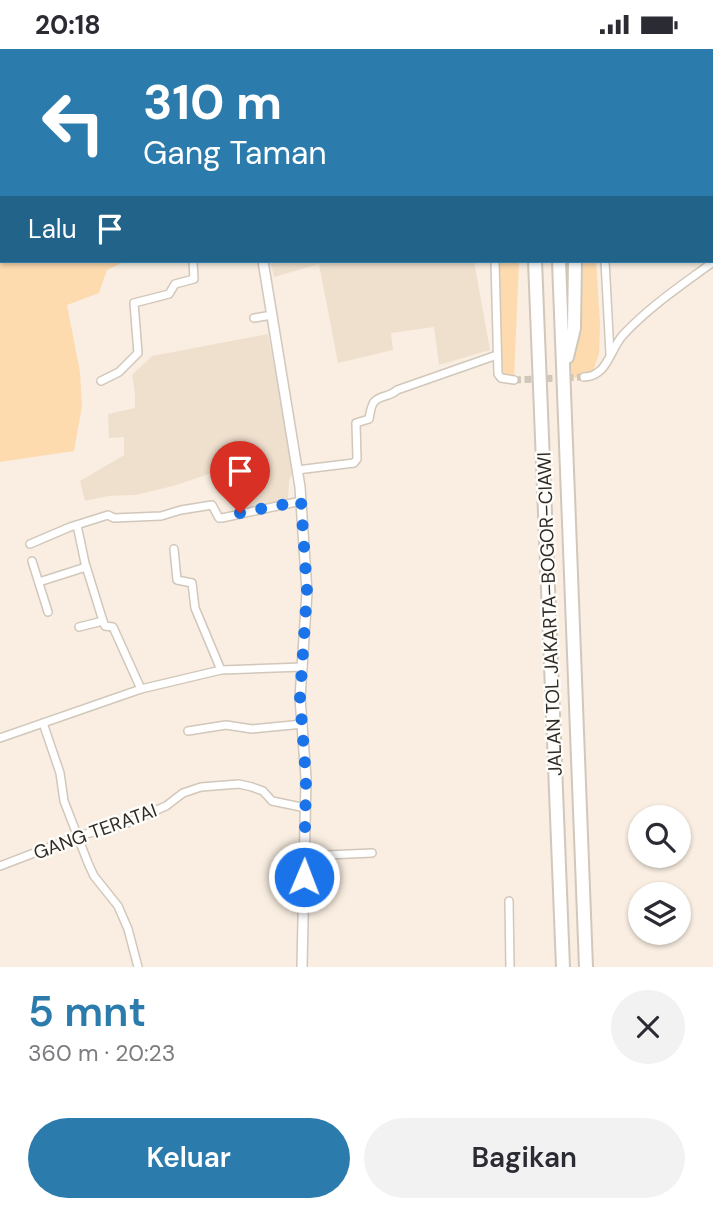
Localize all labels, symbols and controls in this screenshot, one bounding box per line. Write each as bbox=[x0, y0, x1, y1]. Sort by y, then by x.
text: 20:18 bbox=[35, 8, 101, 42]
text: 310 m bbox=[143, 70, 282, 134]
icon: left bbox=[28, 77, 119, 168]
text: Gang Taman bbox=[143, 132, 327, 174]
icon: arrive bbox=[91, 210, 129, 248]
text: Lalu bbox=[28, 212, 77, 246]
pin bbox=[210, 441, 270, 513]
icon: arrive bbox=[221, 452, 259, 490]
street label: JALAN TOL JAKARTA–BOGOR–CIAWI bbox=[531, 452, 568, 776]
street label: GANG TERATAI bbox=[30, 798, 160, 865]
map controls bbox=[628, 805, 691, 945]
button: search bbox=[628, 805, 691, 868]
position arrow bbox=[267, 840, 341, 914]
button: layers bbox=[628, 882, 691, 945]
text: 5 mnt bbox=[28, 984, 146, 1039]
button: close bbox=[611, 990, 685, 1064]
text: 360 m · 20:23 bbox=[28, 1038, 175, 1068]
button: Keluar bbox=[28, 1118, 350, 1198]
button: Bagikan bbox=[364, 1118, 685, 1198]

